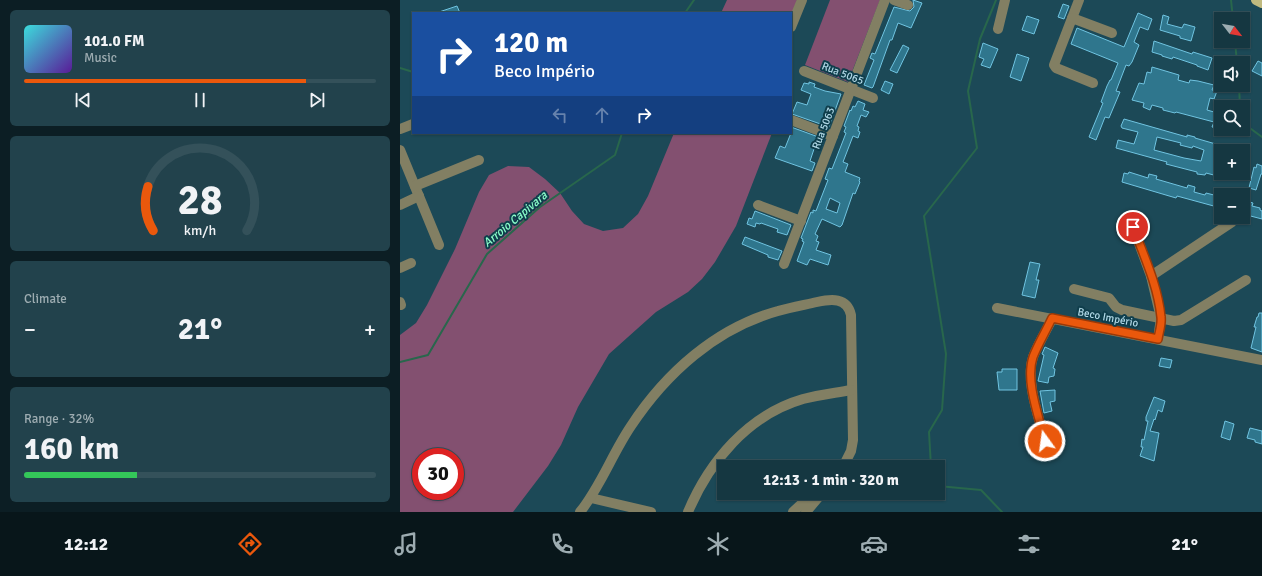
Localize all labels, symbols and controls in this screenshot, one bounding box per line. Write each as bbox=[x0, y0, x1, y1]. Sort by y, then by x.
north arrow bbox=[1214, 12, 1250, 48]
map controls bbox=[1214, 12, 1250, 224]
text: 120 m bbox=[494, 26, 568, 60]
icon: right bbox=[428, 28, 480, 80]
text: 101.0 FM bbox=[84, 32, 145, 50]
text: Music bbox=[84, 50, 117, 66]
button: sound bbox=[1214, 56, 1250, 92]
street label: Rua 5065 bbox=[820, 59, 866, 87]
text: Beco Império bbox=[494, 60, 595, 82]
icon: previous bbox=[72, 89, 94, 111]
icon: pause bbox=[189, 89, 211, 111]
icon: next bbox=[306, 89, 328, 111]
button: search bbox=[1214, 100, 1250, 136]
icon: left bbox=[549, 104, 571, 126]
icon: ahead bbox=[591, 104, 613, 126]
icon: right bbox=[633, 104, 655, 126]
street label: Rua 5063 bbox=[809, 105, 837, 151]
button: + bbox=[1214, 144, 1250, 180]
text: 28 bbox=[178, 175, 222, 226]
water label: Arroio Capivara bbox=[480, 188, 551, 251]
button: − bbox=[1214, 188, 1250, 224]
pin bbox=[1116, 210, 1150, 244]
icon: arrive bbox=[1122, 216, 1144, 238]
text: km/h bbox=[184, 222, 216, 239]
text: Climate bbox=[24, 291, 67, 307]
street label: Beco Império bbox=[1076, 305, 1140, 330]
text: 21° bbox=[178, 311, 222, 348]
text: − bbox=[24, 316, 36, 343]
text: + bbox=[364, 316, 376, 343]
text: Range · 32% bbox=[24, 411, 94, 427]
position arrow bbox=[1024, 420, 1066, 462]
text: 160 km bbox=[24, 431, 119, 468]
speed limit sign: 30 bbox=[412, 448, 464, 500]
text: 12:13 · 1 min · 320 m bbox=[763, 471, 899, 489]
icon: directions bbox=[236, 530, 264, 558]
icon: music bbox=[392, 530, 420, 558]
icon: phone bbox=[548, 530, 576, 558]
icon: climate bbox=[704, 530, 732, 558]
icon: car bbox=[860, 530, 888, 558]
icon: filters bbox=[1015, 530, 1043, 558]
text: 12:12 bbox=[64, 533, 108, 555]
text: 21° bbox=[1171, 533, 1198, 555]

